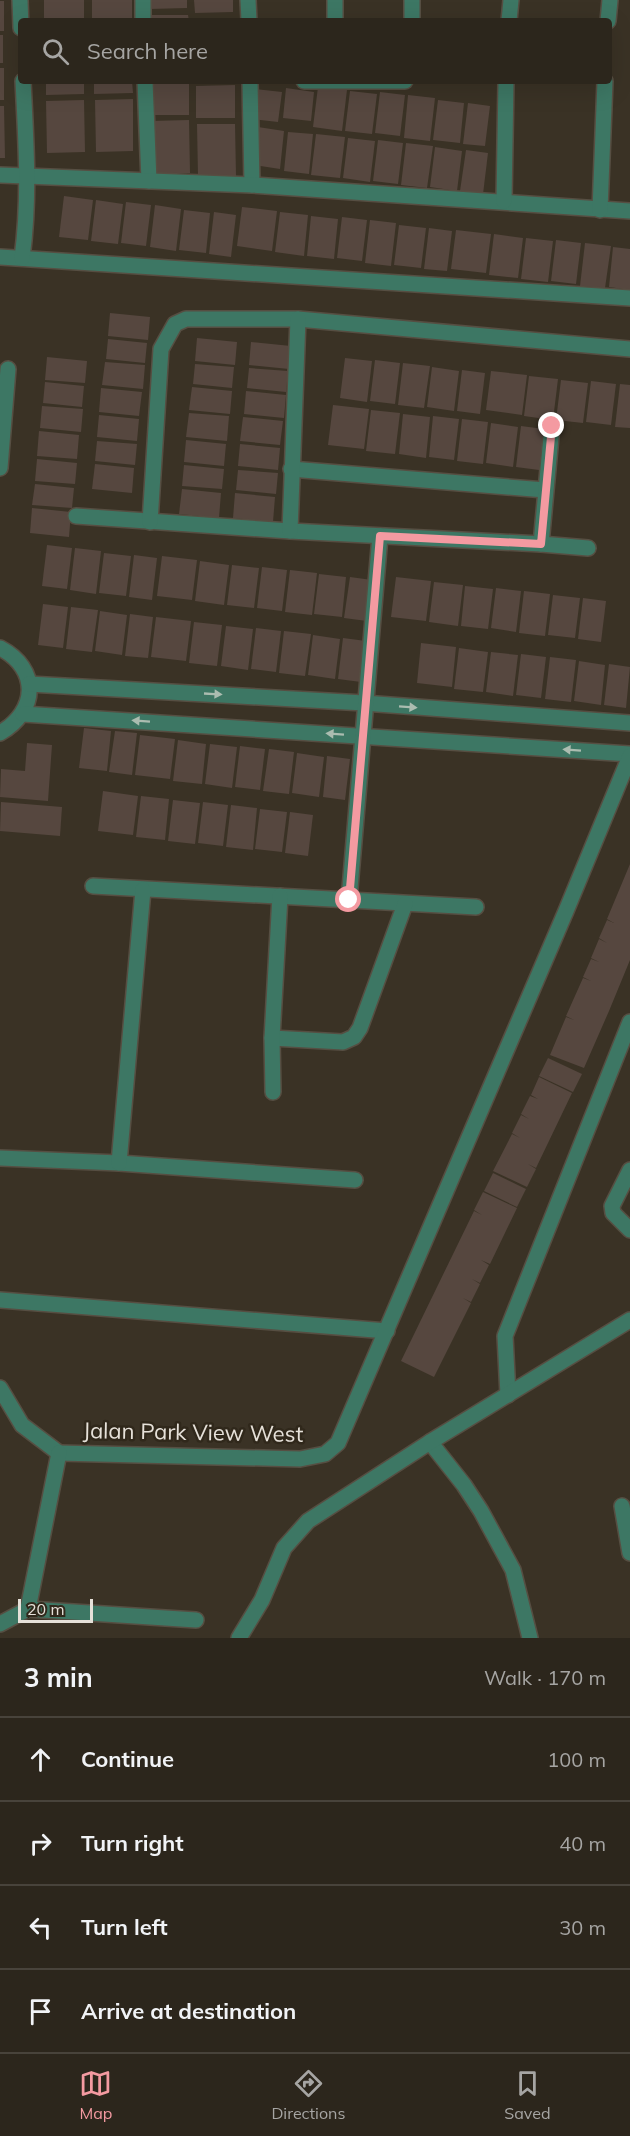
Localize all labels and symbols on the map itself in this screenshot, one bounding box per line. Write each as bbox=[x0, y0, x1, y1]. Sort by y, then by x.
route end bbox=[538, 412, 564, 438]
one-way arrow bbox=[204, 690, 223, 699]
one-way arrow bbox=[398, 702, 417, 711]
one-way arrow bbox=[131, 717, 150, 726]
one-way arrow bbox=[326, 729, 345, 738]
one-way arrow bbox=[562, 745, 581, 754]
route start bbox=[335, 886, 361, 912]
street label: Jalan Park View West bbox=[83, 1416, 304, 1448]
scale bar bbox=[18, 1596, 93, 1624]

